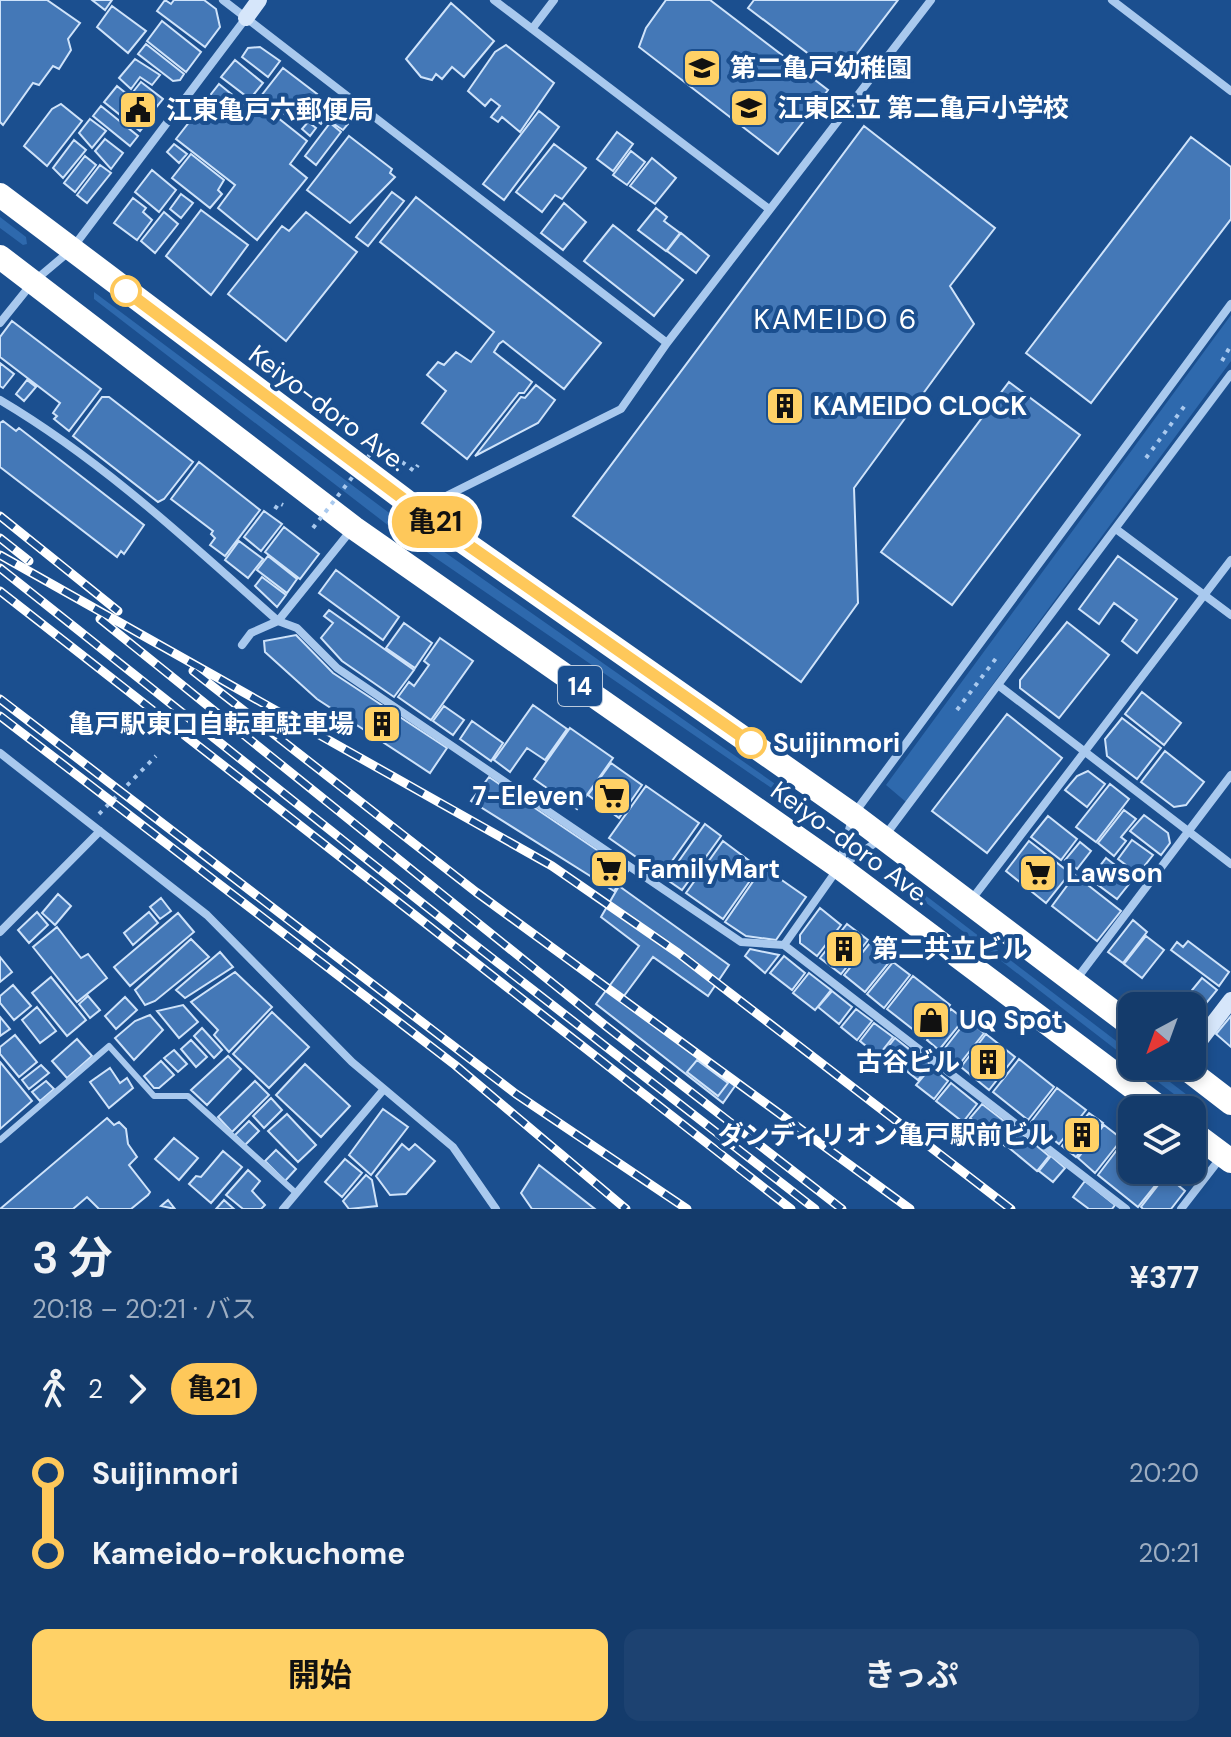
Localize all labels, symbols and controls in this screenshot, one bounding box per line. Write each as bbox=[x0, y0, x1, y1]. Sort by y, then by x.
school or university icon: 第二亀戸幼稚園 bbox=[681, 47, 723, 89]
place label: 第二亀戸幼稚園 bbox=[730, 51, 912, 85]
school or university icon: 江東区立 第二亀戸小学校 bbox=[728, 87, 770, 129]
public building icon: 江東亀戸六郵便局 bbox=[117, 89, 159, 131]
place label: 江東区立 第二亀戸小学校 bbox=[777, 91, 1069, 125]
place label: 江東亀戸六郵便局 bbox=[166, 93, 374, 127]
unlabelled marker bbox=[111, 276, 141, 306]
district label: KAMEIDO 6 bbox=[754, 301, 918, 338]
street label: Keiyo-doro Ave. bbox=[242, 337, 414, 479]
building icon: KAMEIDO CLOCK bbox=[764, 385, 806, 427]
place label: KAMEIDO CLOCK bbox=[813, 389, 1027, 423]
line badge: 亀21 bbox=[389, 496, 481, 548]
text: 亀21 bbox=[408, 503, 462, 540]
road number: 14 bbox=[558, 666, 602, 706]
building icon: 亀戸駅東口自転車駐車場 bbox=[361, 703, 403, 745]
place label: 亀戸駅東口自転車駐車場 bbox=[68, 707, 354, 741]
place label: Suijinmori bbox=[773, 726, 900, 760]
marker: Suijinmori bbox=[736, 728, 766, 758]
street label: Keiyo-doro Ave. bbox=[764, 773, 938, 913]
supermarket icon: 7-Eleven bbox=[591, 775, 633, 817]
place label: 7-Eleven bbox=[472, 779, 584, 813]
supermarket icon: FamilyMart bbox=[588, 848, 630, 890]
place label: FamilyMart bbox=[637, 852, 780, 886]
supermarket icon: Lawson bbox=[1017, 852, 1059, 894]
place label: Lawson bbox=[1066, 856, 1163, 890]
building icon: 第二共立ビル bbox=[823, 928, 865, 970]
place label: 第二共立ビル bbox=[872, 932, 1028, 966]
north arrow bbox=[1118, 992, 1206, 1080]
map controls bbox=[1118, 992, 1206, 1184]
shop icon: UQ Spot bbox=[910, 999, 952, 1041]
place label: UQ Spot bbox=[959, 1003, 1063, 1037]
building icon: 古谷ビル bbox=[967, 1041, 1009, 1083]
place label: 古谷ビル bbox=[856, 1045, 960, 1079]
button: layers bbox=[1118, 1096, 1206, 1184]
building icon: ダンディリオン亀戸駅前ビル bbox=[1061, 1114, 1103, 1156]
place label: ダンディリオン亀戸駅前ビル bbox=[718, 1118, 1054, 1152]
text: 3 分 bbox=[32, 1229, 113, 1287]
text: ¥377 bbox=[1129, 1258, 1199, 1297]
text: 20:18 – 20:21 · バス bbox=[32, 1292, 257, 1326]
icon: walk bbox=[32, 1367, 76, 1411]
icon: forward bbox=[115, 1367, 159, 1411]
text: 亀21 bbox=[187, 1370, 241, 1407]
text: 2 bbox=[88, 1372, 103, 1406]
text: Suijinmori bbox=[92, 1454, 239, 1493]
text: 20:20 bbox=[1129, 1456, 1199, 1490]
text: Kameido-rokuchome bbox=[92, 1534, 405, 1573]
text: 20:21 bbox=[1138, 1536, 1199, 1570]
button: 開始 bbox=[32, 1629, 608, 1721]
button: きっぷ bbox=[624, 1629, 1199, 1721]

